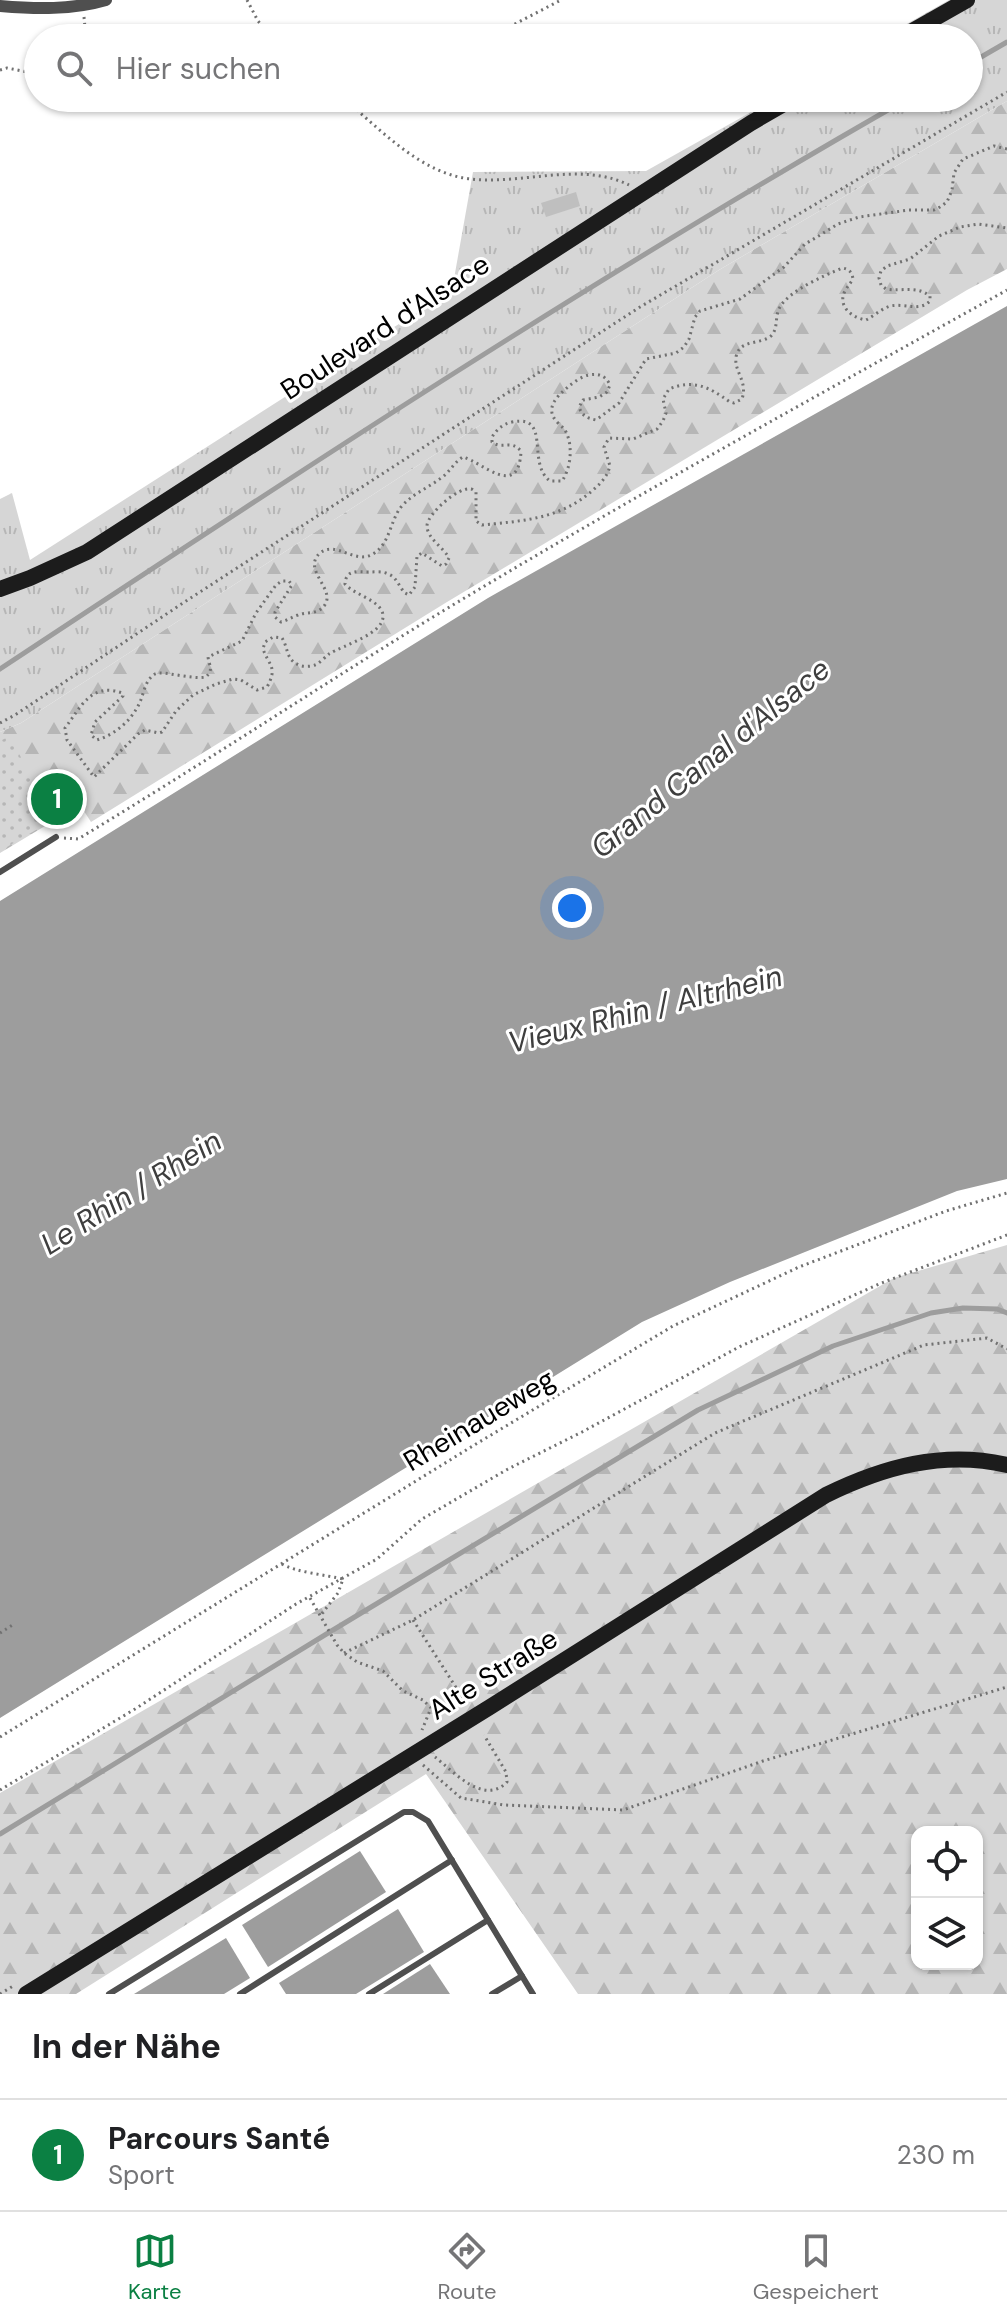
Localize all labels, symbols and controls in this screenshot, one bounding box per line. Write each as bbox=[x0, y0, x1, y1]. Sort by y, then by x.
search box bbox=[24, 24, 983, 112]
icon: search bbox=[52, 46, 96, 90]
text: Hier suchen bbox=[116, 49, 281, 88]
street label: Boulevard d'Alsace bbox=[274, 246, 496, 408]
water label: Grand Canal d'Alsace bbox=[582, 649, 838, 867]
pin: 1 bbox=[31, 769, 83, 829]
your location bbox=[552, 888, 592, 928]
water label: Vieux Rhin / Altrhein bbox=[504, 956, 786, 1062]
water label: Le Rhin / Rhein bbox=[33, 1121, 229, 1263]
street label: Rheinaueweg bbox=[396, 1360, 562, 1480]
street label: Alte Straße bbox=[421, 1620, 565, 1728]
map controls bbox=[911, 1826, 983, 1970]
button: locate bbox=[911, 1826, 983, 1898]
button: layers bbox=[911, 1898, 983, 1970]
text: In der Nähe bbox=[32, 2024, 221, 2069]
text: Parcours Santé bbox=[108, 2119, 330, 2158]
text: 1 bbox=[53, 2138, 63, 2172]
text: 230 m bbox=[897, 2138, 975, 2172]
text: Sport bbox=[108, 2158, 175, 2192]
tab: Karte bbox=[128, 2229, 181, 2306]
tab: Route bbox=[438, 2229, 496, 2306]
tab: Gespeichert bbox=[753, 2229, 879, 2306]

